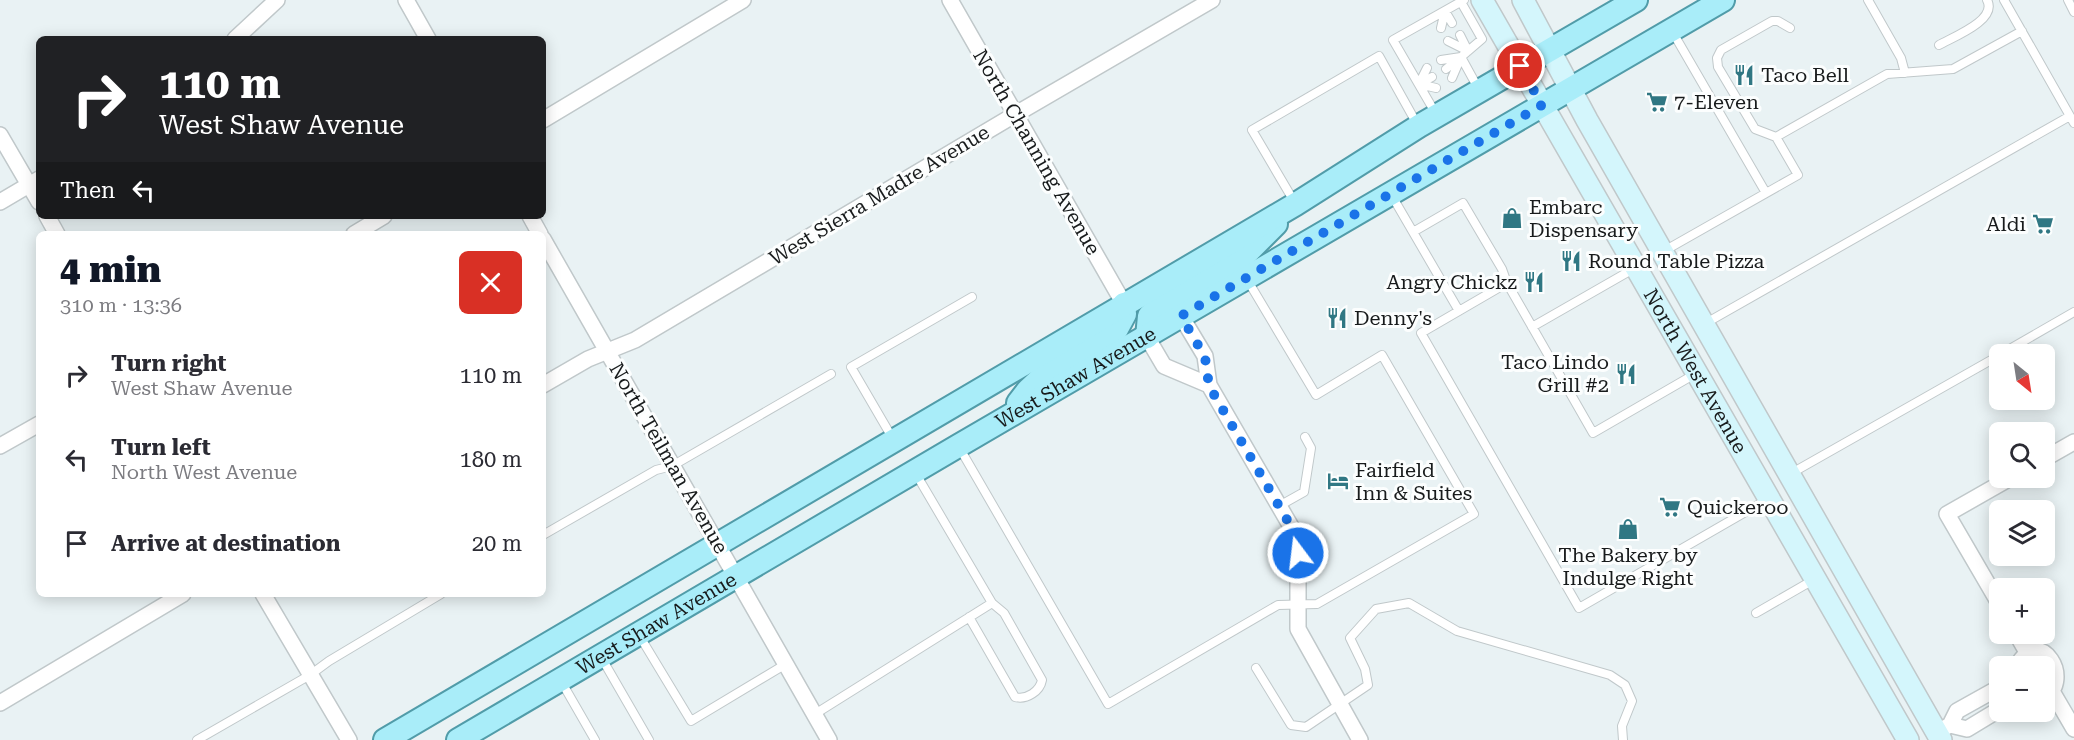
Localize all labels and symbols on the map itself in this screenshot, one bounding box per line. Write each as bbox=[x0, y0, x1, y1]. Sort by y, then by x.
pin bbox=[1494, 40, 1545, 91]
street label: North Channing Avenue bbox=[968, 45, 1106, 259]
restaurant icon: Taco Bell bbox=[1732, 63, 1756, 87]
place label: Taco Bell bbox=[1761, 63, 1849, 87]
supermarket icon: 7-Eleven bbox=[1645, 90, 1669, 114]
place label: 7-Eleven bbox=[1674, 90, 1759, 114]
street label: West Sierra Madre Avenue bbox=[765, 120, 993, 270]
place label: Embarc Dispensary bbox=[1529, 195, 1638, 242]
shop icon: Embarc Dispensary bbox=[1500, 206, 1524, 230]
place label: Aldi bbox=[1986, 212, 2026, 236]
supermarket icon: Aldi bbox=[2031, 212, 2055, 236]
restaurant icon: Round Table Pizza bbox=[1559, 249, 1583, 273]
place label: Round Table Pizza bbox=[1588, 249, 1764, 273]
place label: Angry Chickz bbox=[1387, 270, 1517, 294]
restaurant icon: Angry Chickz bbox=[1522, 270, 1546, 294]
street label: North West Avenue bbox=[1639, 284, 1752, 458]
restaurant icon: Denny's bbox=[1325, 306, 1349, 330]
place label: Denny's bbox=[1354, 306, 1432, 330]
street label: West Shaw Avenue bbox=[991, 321, 1160, 434]
north arrow bbox=[1989, 344, 2055, 410]
place label: Taco Lindo Grill #2 bbox=[1501, 350, 1609, 397]
street label: North Teilman Avenue bbox=[605, 358, 734, 558]
restaurant icon: Taco Lindo Grill #2 bbox=[1614, 362, 1638, 386]
place label: Fairfield Inn & Suites bbox=[1355, 458, 1472, 505]
hotel icon: Fairfield Inn & Suites bbox=[1326, 469, 1350, 493]
supermarket icon: Quickeroo bbox=[1658, 495, 1682, 519]
place label: Quickeroo bbox=[1687, 495, 1789, 519]
shop icon: The Bakery by Indulge Right bbox=[1616, 517, 1640, 541]
position arrow bbox=[1266, 521, 1330, 585]
place label: The Bakery by Indulge Right bbox=[1558, 543, 1698, 590]
street label: West Shaw Avenue bbox=[572, 567, 741, 680]

